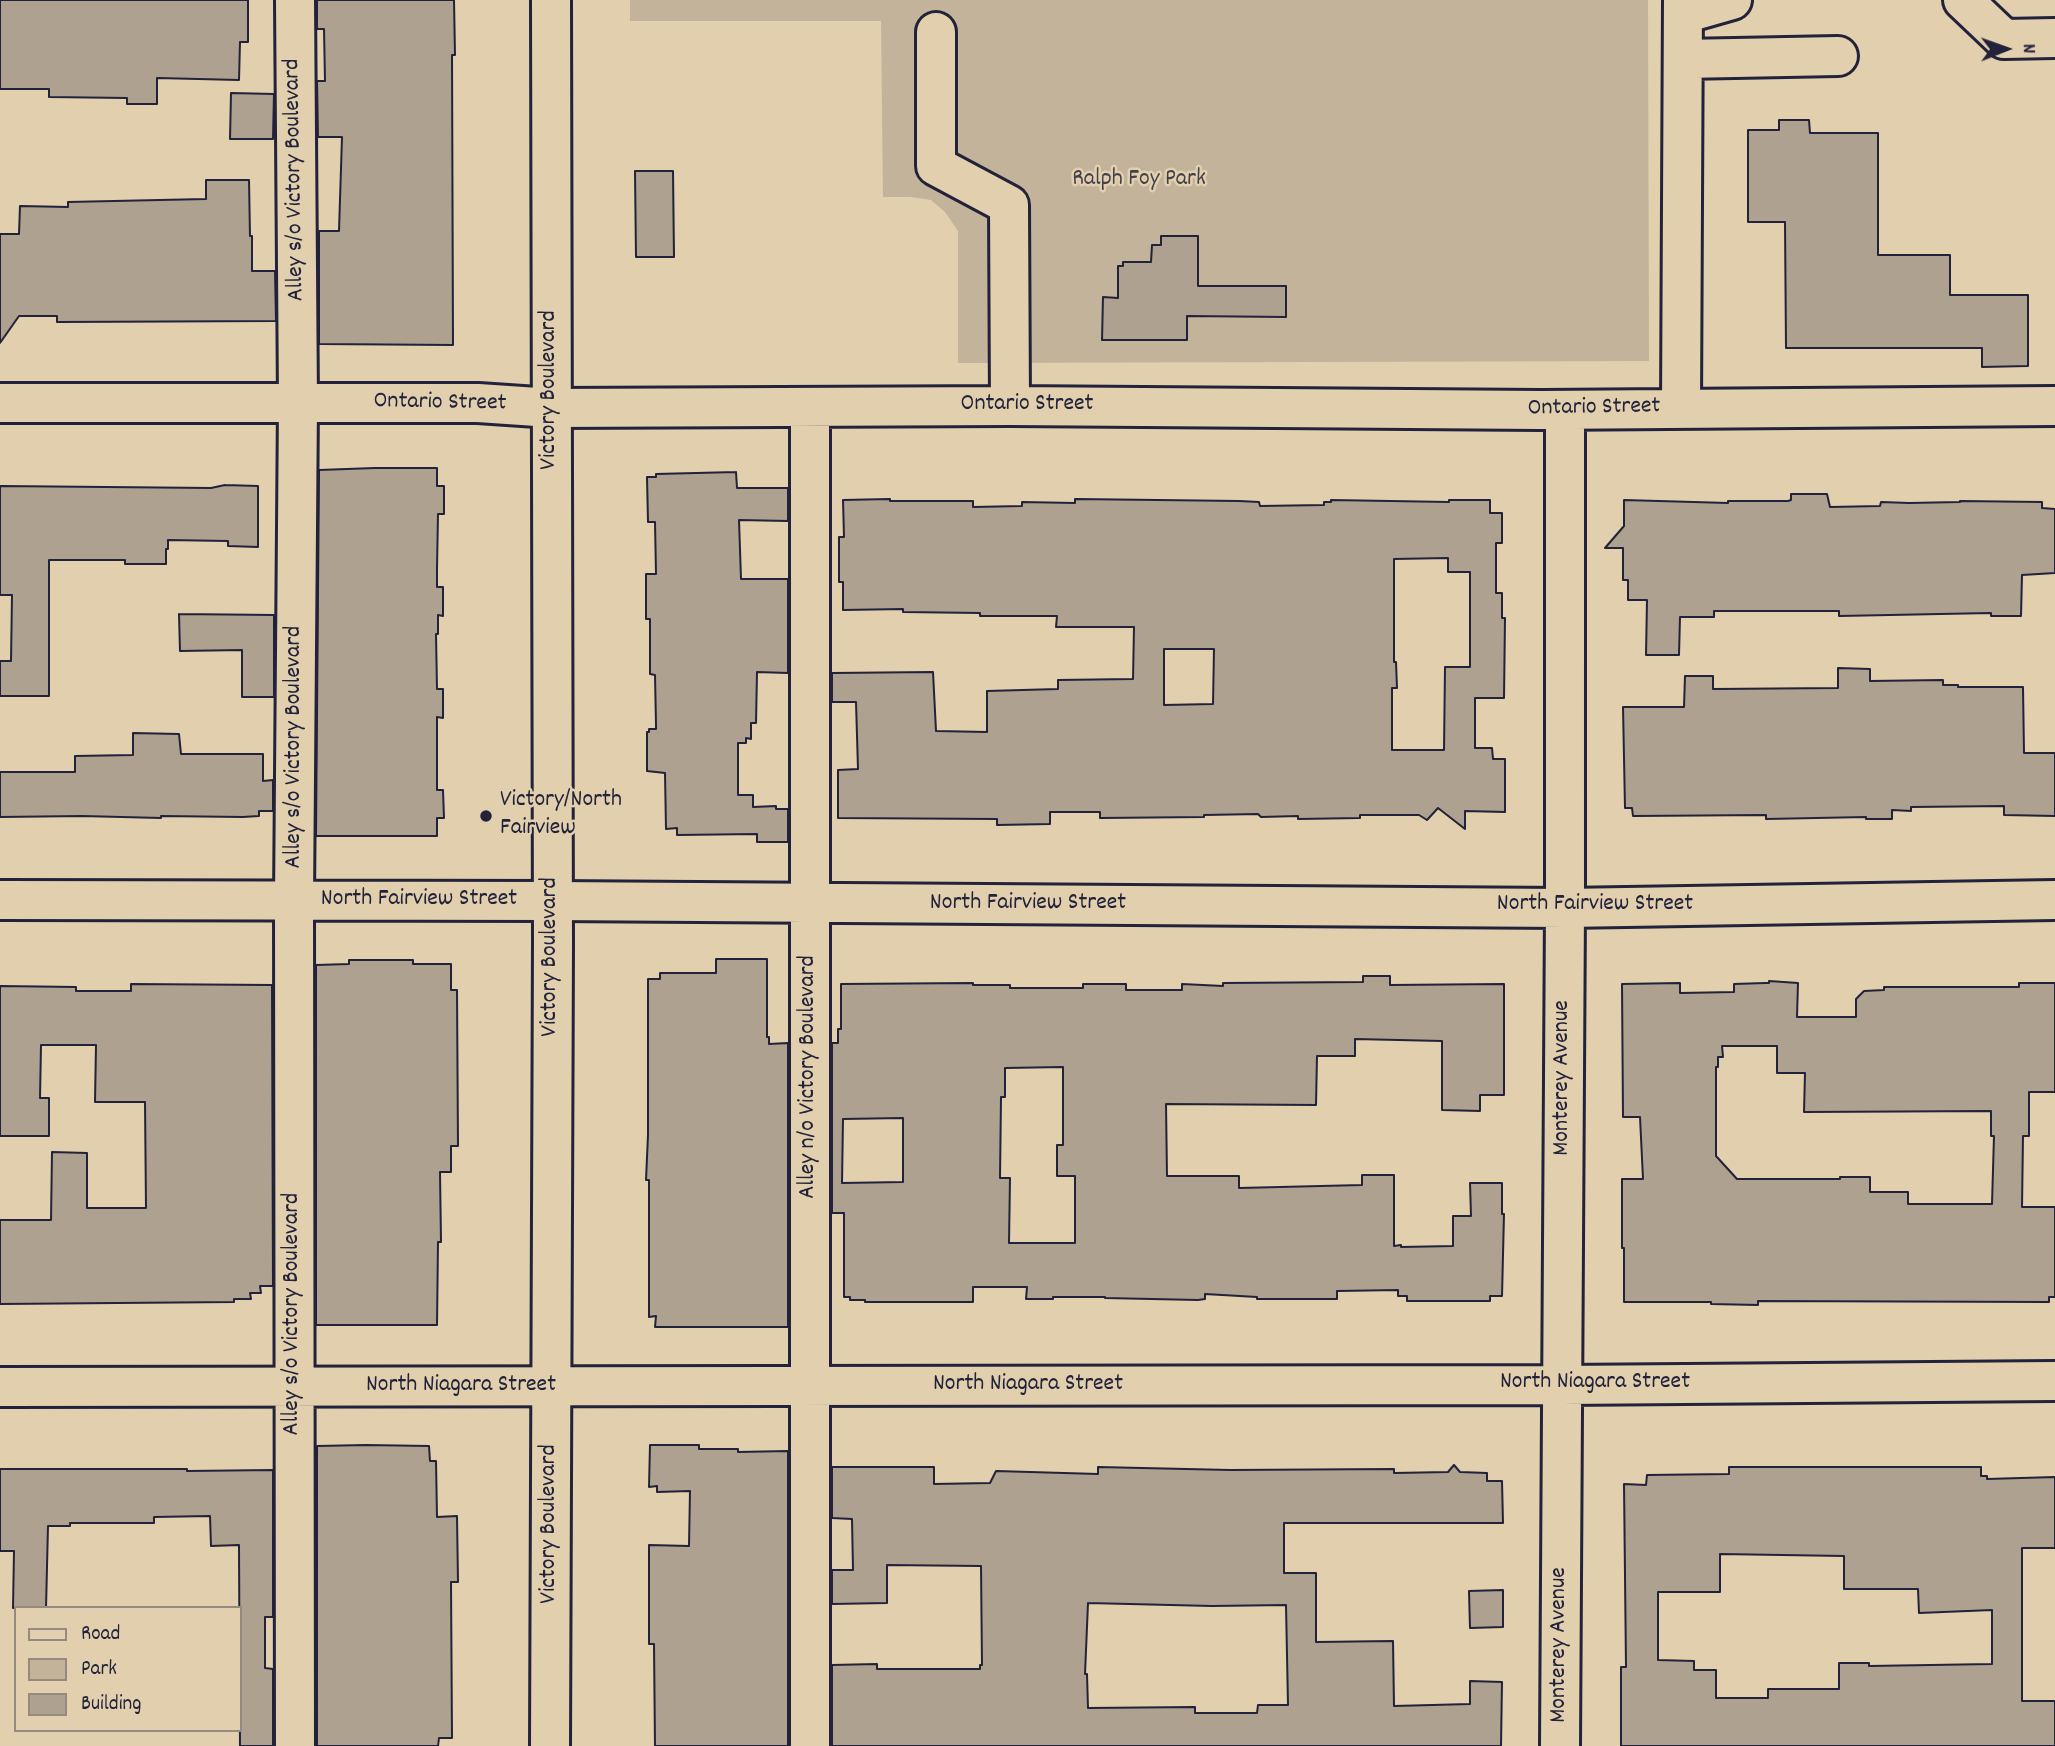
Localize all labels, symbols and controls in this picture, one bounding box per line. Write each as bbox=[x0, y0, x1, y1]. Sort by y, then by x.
north arrow bbox=[1971, 14, 2041, 84]
text: N bbox=[2014, 44, 2041, 54]
street label: Alley s/o Victory Boulevard bbox=[279, 58, 313, 302]
park label: Ralph Foy Park bbox=[1072, 167, 1206, 195]
street label: Victory Boulevard bbox=[537, 310, 565, 470]
street label: Ontario Street bbox=[373, 388, 507, 420]
street label: Ontario Street bbox=[961, 392, 1093, 420]
street label: Ontario Street bbox=[1527, 393, 1661, 425]
street label: Alley s/o Victory Boulevard bbox=[282, 626, 310, 868]
place label: Victory/North Fairview bbox=[500, 788, 622, 844]
marker: Victory/North Fairview bbox=[478, 808, 494, 824]
street label: Victory Boulevard bbox=[538, 877, 566, 1037]
street label: North Fairview Street bbox=[321, 887, 517, 915]
street label: North Fairview Street bbox=[930, 891, 1126, 919]
street label: North Fairview Street bbox=[1497, 892, 1693, 920]
street label: Alley n/o Victory Boulevard bbox=[796, 955, 824, 1199]
street label: Monterey Avenue bbox=[1550, 1000, 1578, 1156]
street label: Alley s/o Victory Boulevard bbox=[280, 1193, 308, 1435]
street label: North Niagara Street bbox=[1500, 1370, 1690, 1398]
street label: North Niagara Street bbox=[933, 1372, 1123, 1400]
street label: North Niagara Street bbox=[366, 1373, 556, 1401]
street label: Victory Boulevard bbox=[537, 1444, 565, 1604]
street label: Monterey Avenue bbox=[1547, 1567, 1575, 1723]
legend bbox=[14, 1606, 242, 1732]
text: Road bbox=[81, 1620, 120, 1650]
text: Park bbox=[81, 1655, 117, 1685]
text: Building bbox=[81, 1690, 141, 1720]

